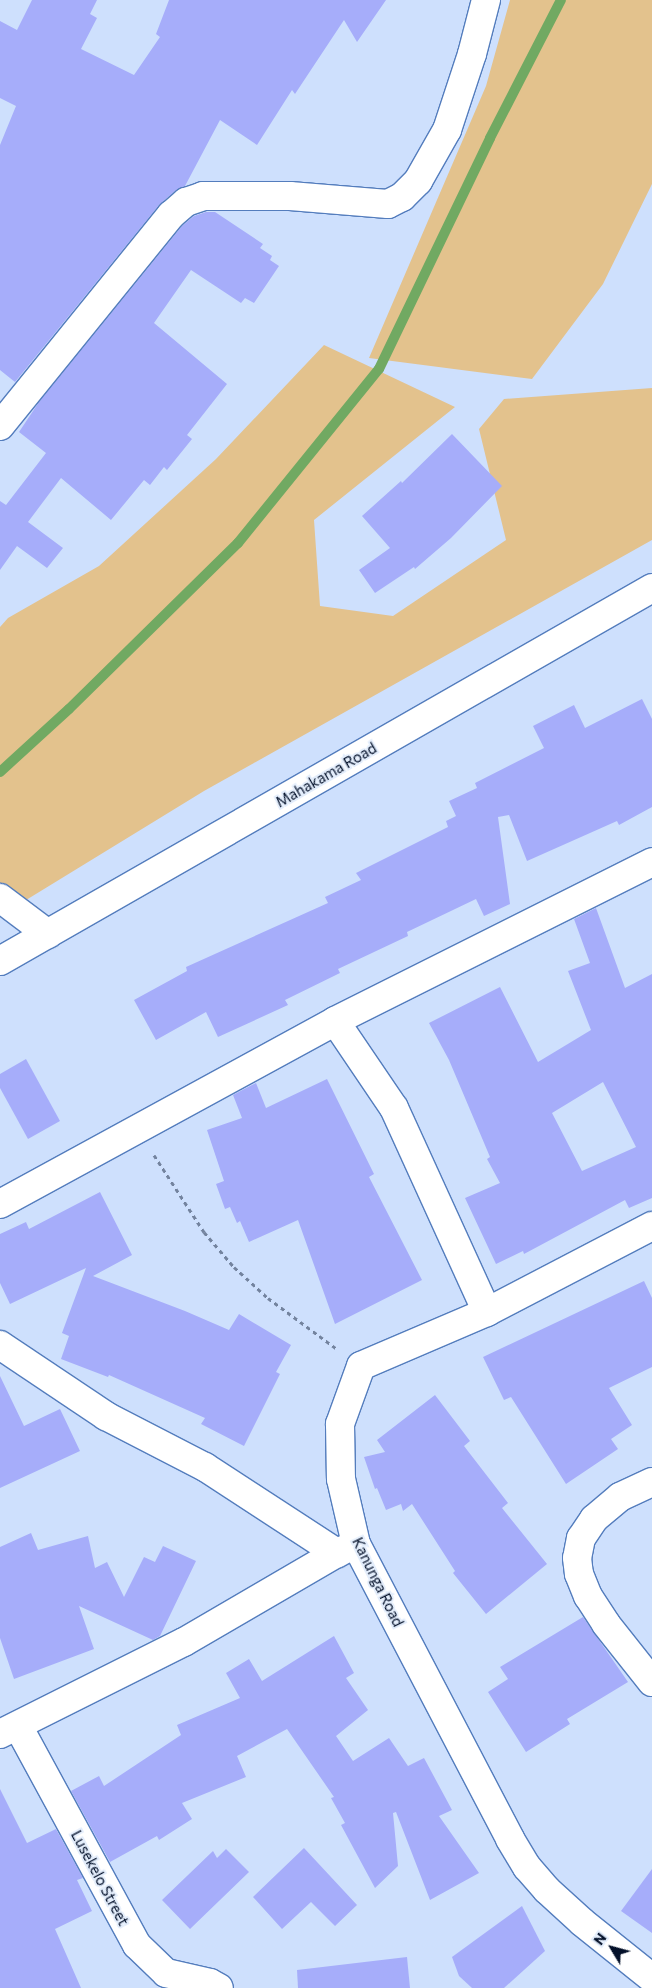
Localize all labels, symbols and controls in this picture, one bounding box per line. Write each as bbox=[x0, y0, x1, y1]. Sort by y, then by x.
street label: Mahakama Road bbox=[272, 739, 380, 811]
street label: Kanunga Road bbox=[349, 1534, 407, 1630]
street label: Lusekelo Street bbox=[67, 1827, 133, 1929]
north arrow bbox=[587, 1923, 637, 1973]
text: N bbox=[590, 1929, 610, 1948]

